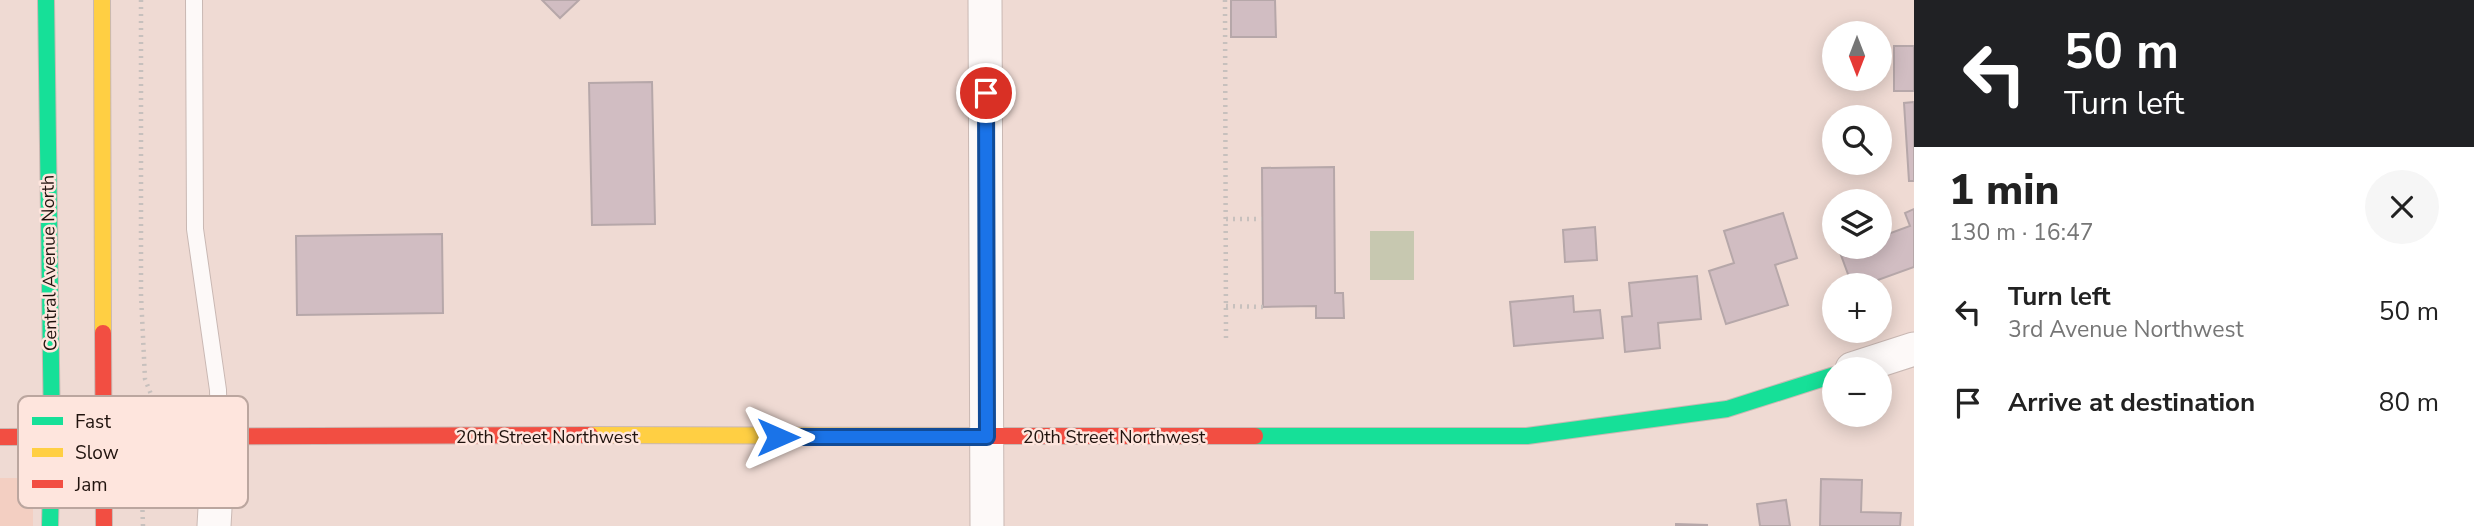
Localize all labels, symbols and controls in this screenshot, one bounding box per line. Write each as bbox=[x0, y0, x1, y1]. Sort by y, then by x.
text: 50 m bbox=[2064, 18, 2179, 85]
north arrow bbox=[1822, 21, 1892, 91]
map controls bbox=[1822, 21, 1892, 427]
icon: left bbox=[1949, 28, 2040, 119]
pin bbox=[956, 63, 1016, 123]
icon: arrive bbox=[967, 74, 1005, 112]
text: Turn left bbox=[2064, 82, 2184, 125]
button: search bbox=[1822, 105, 1892, 175]
text: 1 min bbox=[1949, 162, 2059, 219]
button: close bbox=[2365, 170, 2439, 244]
street label: Central Avenue North bbox=[35, 175, 63, 351]
button: layers bbox=[1822, 189, 1892, 259]
text: 130 m · 16:47 bbox=[1949, 217, 2094, 248]
button: + bbox=[1822, 273, 1892, 343]
text: Turn left bbox=[2008, 279, 2111, 314]
icon: left bbox=[1949, 293, 1987, 331]
text: 50 m bbox=[2379, 294, 2439, 329]
text: 3rd Avenue Northwest bbox=[2008, 314, 2243, 345]
button: − bbox=[1822, 357, 1892, 427]
icon: arrive bbox=[1949, 384, 1987, 422]
text: Arrive at destination bbox=[2008, 385, 2255, 420]
text: 80 m bbox=[2379, 385, 2439, 420]
legend bbox=[18, 396, 248, 508]
position arrow bbox=[741, 400, 815, 474]
text: Fast bbox=[75, 409, 111, 435]
street label: 20th Street Northwest bbox=[456, 425, 639, 449]
street label: 20th Street Northwest bbox=[1023, 425, 1206, 449]
text: Slow bbox=[75, 440, 119, 466]
text: Jam bbox=[74, 472, 108, 498]

